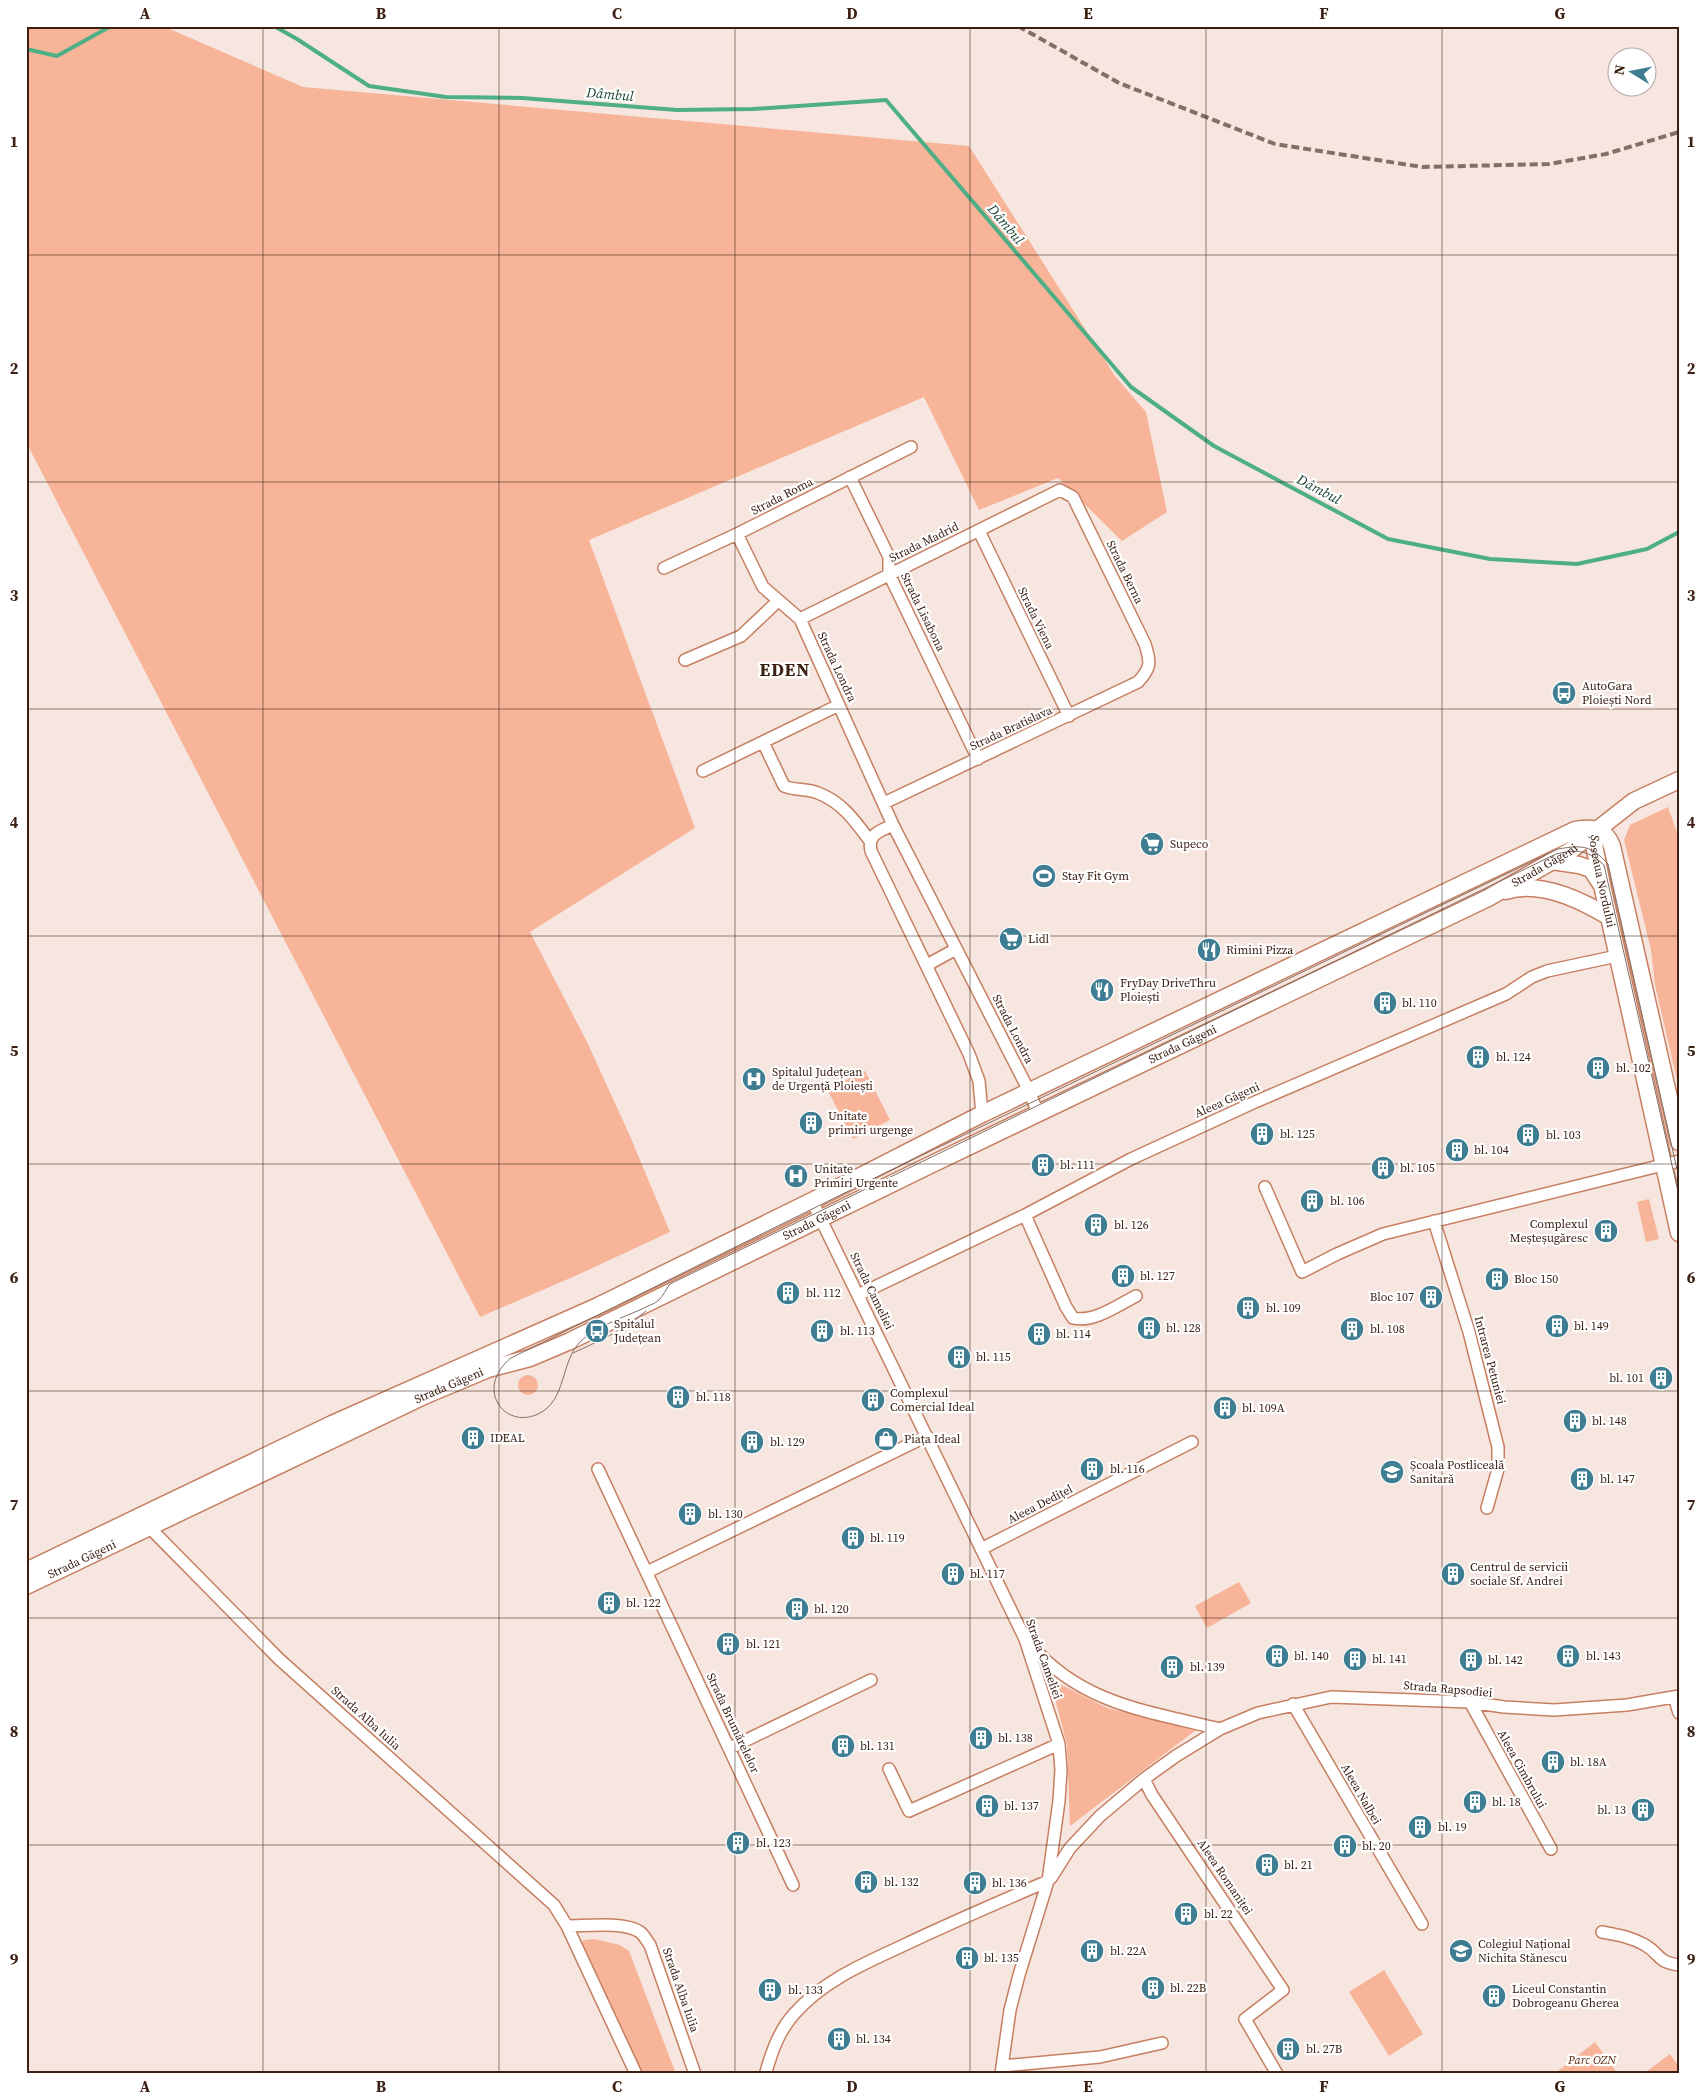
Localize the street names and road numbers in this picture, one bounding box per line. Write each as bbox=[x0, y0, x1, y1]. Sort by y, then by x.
street label: Strada Roma bbox=[748, 473, 817, 519]
street label: Strada Madrid bbox=[887, 518, 962, 566]
street label: Strada Berna bbox=[1103, 538, 1148, 607]
street label: Strada Lisabona bbox=[897, 570, 949, 655]
street label: Strada Viena bbox=[1014, 584, 1058, 652]
street label: Strada Londra bbox=[814, 629, 861, 705]
street label: Strada Bratislava bbox=[967, 702, 1056, 754]
street label: Șoseaua Nordului bbox=[1586, 834, 1619, 929]
street label: Strada Găgeni bbox=[1509, 840, 1581, 891]
street label: Strada Londra bbox=[989, 992, 1038, 1067]
street label: Strada Găgeni bbox=[1146, 1021, 1220, 1067]
street label: Aleea Găgeni bbox=[1192, 1078, 1263, 1122]
street label: Strada Găgeni bbox=[780, 1197, 854, 1244]
street label: Strada Cameliei bbox=[846, 1250, 898, 1333]
street label: Intrarea Petuniei bbox=[1471, 1314, 1510, 1406]
street label: Strada Găgeni bbox=[412, 1364, 486, 1407]
street label: Aleea Dedițel bbox=[1005, 1481, 1076, 1527]
street label: Strada Găgeni bbox=[45, 1536, 119, 1582]
street label: Strada Cameliei bbox=[1022, 1617, 1066, 1702]
street label: Strada Brumărelelor bbox=[703, 1670, 763, 1776]
street label: Strada Rapsodiei bbox=[1403, 1677, 1494, 1701]
street label: Strada Alba Iulia bbox=[328, 1682, 405, 1754]
street label: Aleea Cimbrului bbox=[1494, 1727, 1550, 1812]
street label: Aleea Nalbei bbox=[1337, 1761, 1385, 1828]
street label: Aleea Romaniței bbox=[1194, 1836, 1257, 1918]
street label: Strada Alba Iulia bbox=[659, 1946, 703, 2035]

